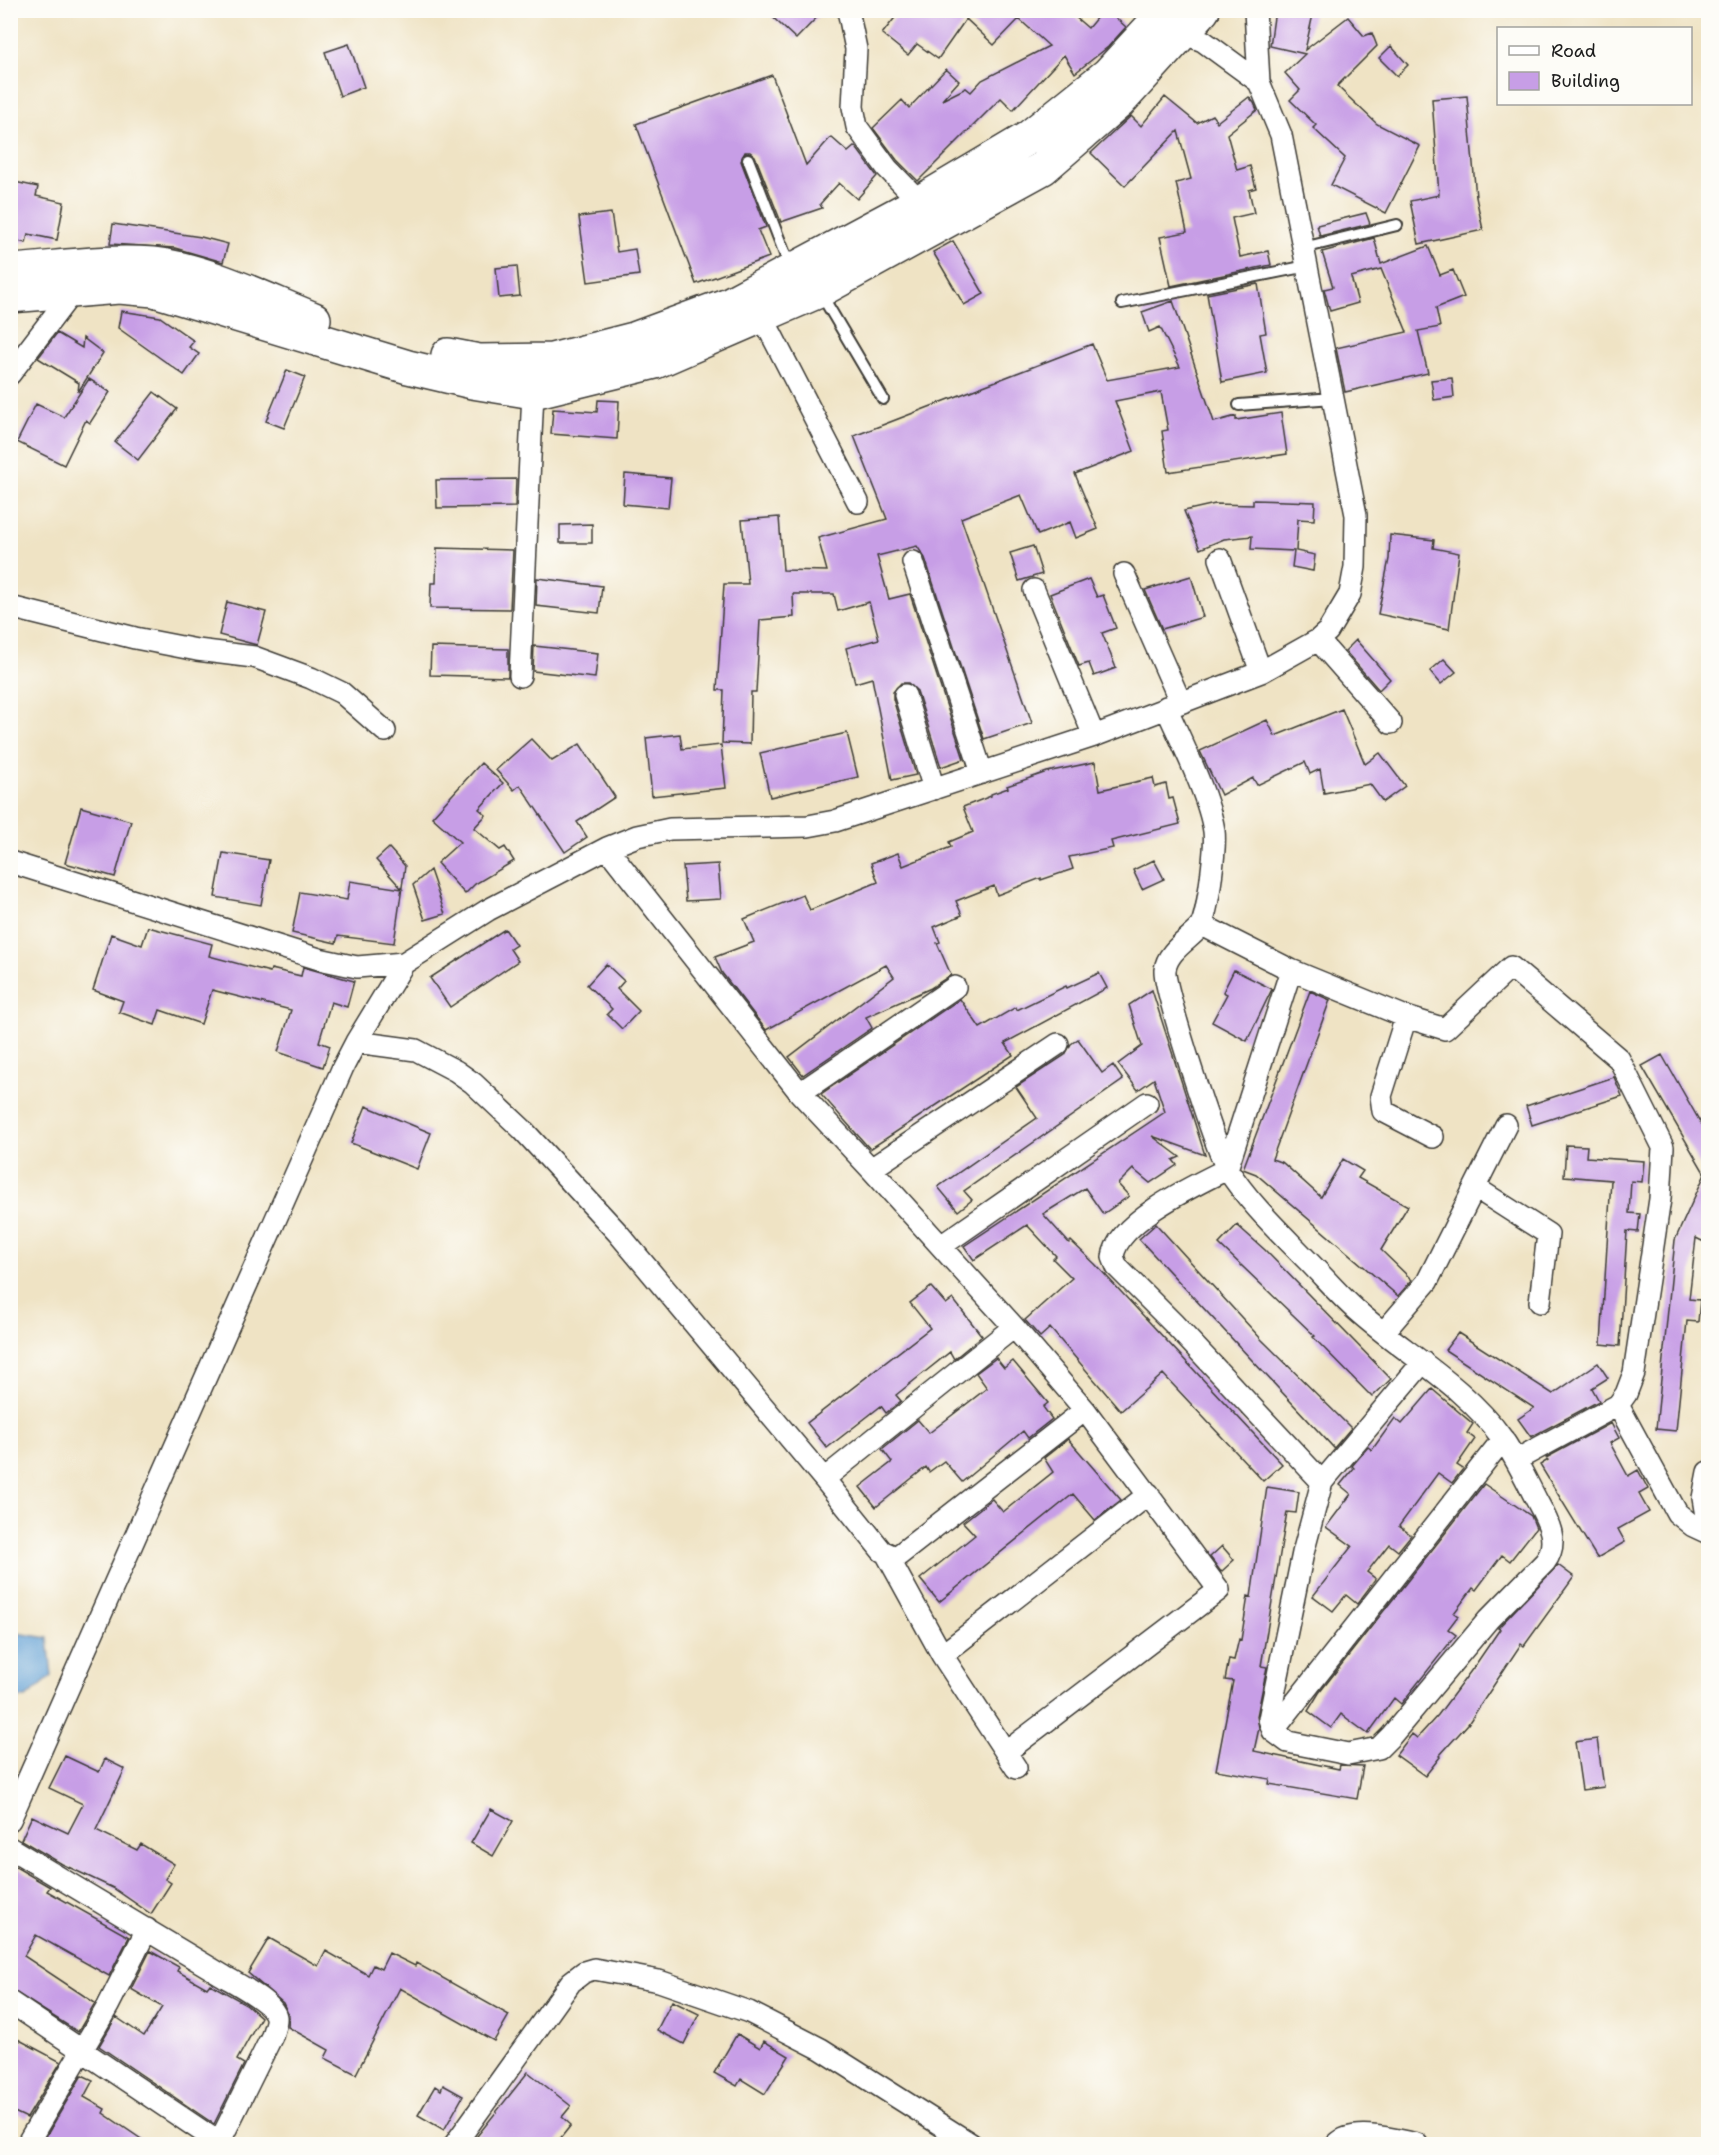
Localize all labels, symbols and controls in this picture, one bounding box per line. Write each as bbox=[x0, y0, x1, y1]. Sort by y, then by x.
legend bbox=[1497, 27, 1692, 105]
text: Road bbox=[1551, 39, 1596, 63]
text: Building bbox=[1551, 69, 1620, 93]

